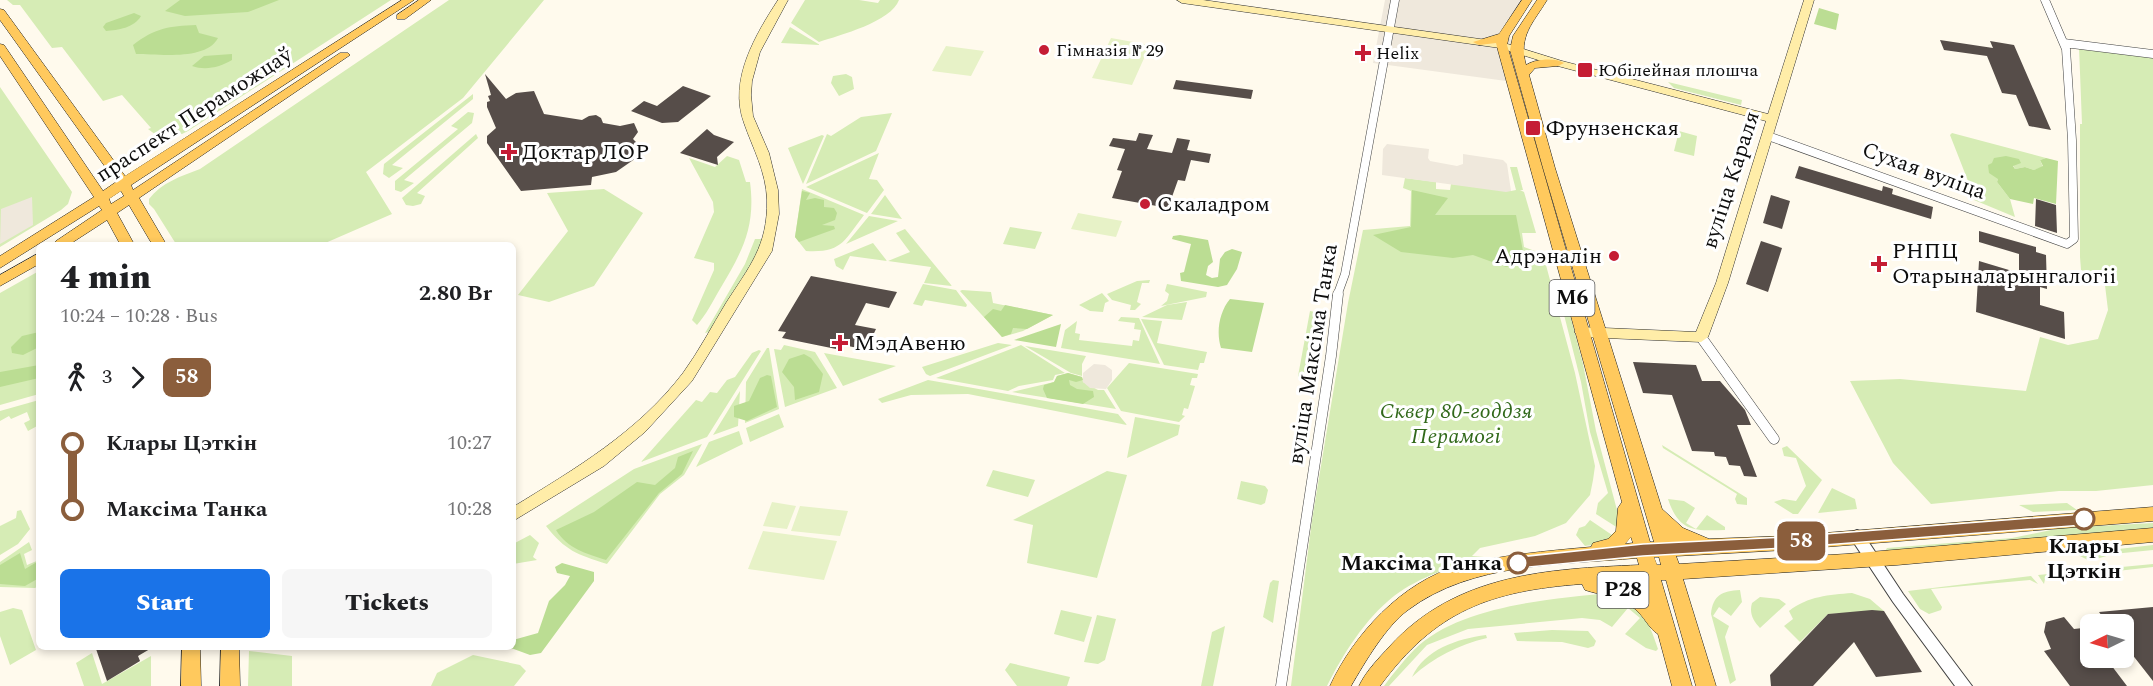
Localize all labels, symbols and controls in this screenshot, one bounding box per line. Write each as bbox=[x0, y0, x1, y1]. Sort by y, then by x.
place label: Гімназія № 29 bbox=[1056, 37, 1164, 64]
street label: праспект Пераможцаў bbox=[89, 38, 300, 191]
place label: Helix bbox=[1376, 40, 1419, 67]
marker: Гімназія № 29 bbox=[1037, 43, 1051, 57]
marker: Helix bbox=[1354, 44, 1372, 62]
place label: Юбілейная плошча bbox=[1598, 57, 1758, 84]
marker: Юбілейная плошча bbox=[1576, 61, 1594, 79]
street label: вуліца Караля bbox=[1693, 107, 1769, 253]
place label: Фрунзенская bbox=[1546, 112, 1679, 145]
marker: Фрунзенская bbox=[1524, 119, 1542, 137]
street label: Сухая вуліца bbox=[1857, 133, 1991, 209]
place label: Доктар ЛОР bbox=[522, 136, 649, 169]
marker: Доктар ЛОР bbox=[500, 143, 518, 161]
place label: Скаладром bbox=[1157, 188, 1270, 221]
marker: Скаладром bbox=[1138, 197, 1152, 211]
place label: РНПЦ Отарыналарынгалогіі bbox=[1892, 235, 2116, 293]
place label: Адрэналін bbox=[1495, 240, 1602, 273]
street label: вуліца Максіма Танка bbox=[1279, 241, 1347, 467]
marker: Адрэналін bbox=[1607, 249, 1621, 263]
text: 4 min bbox=[60, 253, 151, 303]
marker: РНПЦ Отарыналарынгалогіі bbox=[1870, 255, 1888, 273]
text: 2.80 Br bbox=[419, 277, 492, 310]
road number: М6 bbox=[1550, 280, 1594, 316]
text: 10:24 – 10:28 · Bus bbox=[60, 301, 218, 331]
place label: МэдАвеню bbox=[854, 327, 966, 360]
marker: МэдАвеню bbox=[831, 334, 849, 352]
icon: walk bbox=[60, 361, 93, 394]
icon: forward bbox=[121, 361, 154, 394]
text: 58 bbox=[175, 361, 199, 393]
text: 3 bbox=[102, 362, 112, 392]
park label: Сквер 80-годдзя Перамогі bbox=[1380, 395, 1533, 453]
text: Клары Цэткін bbox=[106, 427, 257, 460]
text: 10:27 bbox=[447, 428, 492, 458]
text: Максіма Танка bbox=[106, 493, 267, 526]
text: 10:28 bbox=[447, 494, 492, 524]
marker: Клары Цэткін bbox=[2073, 508, 2095, 530]
line badge: 58 bbox=[1774, 522, 1828, 560]
text: 58 bbox=[1789, 525, 1813, 557]
place label: Клары Цэткін bbox=[2047, 530, 2121, 588]
place label: Максіма Танка bbox=[1341, 547, 1503, 580]
marker: Максіма Танка bbox=[1507, 552, 1529, 574]
button: Start bbox=[60, 569, 270, 638]
button: Tickets bbox=[282, 569, 492, 638]
road number: Р28 bbox=[1598, 572, 1648, 608]
north arrow bbox=[2080, 614, 2134, 668]
map controls bbox=[2080, 614, 2134, 668]

